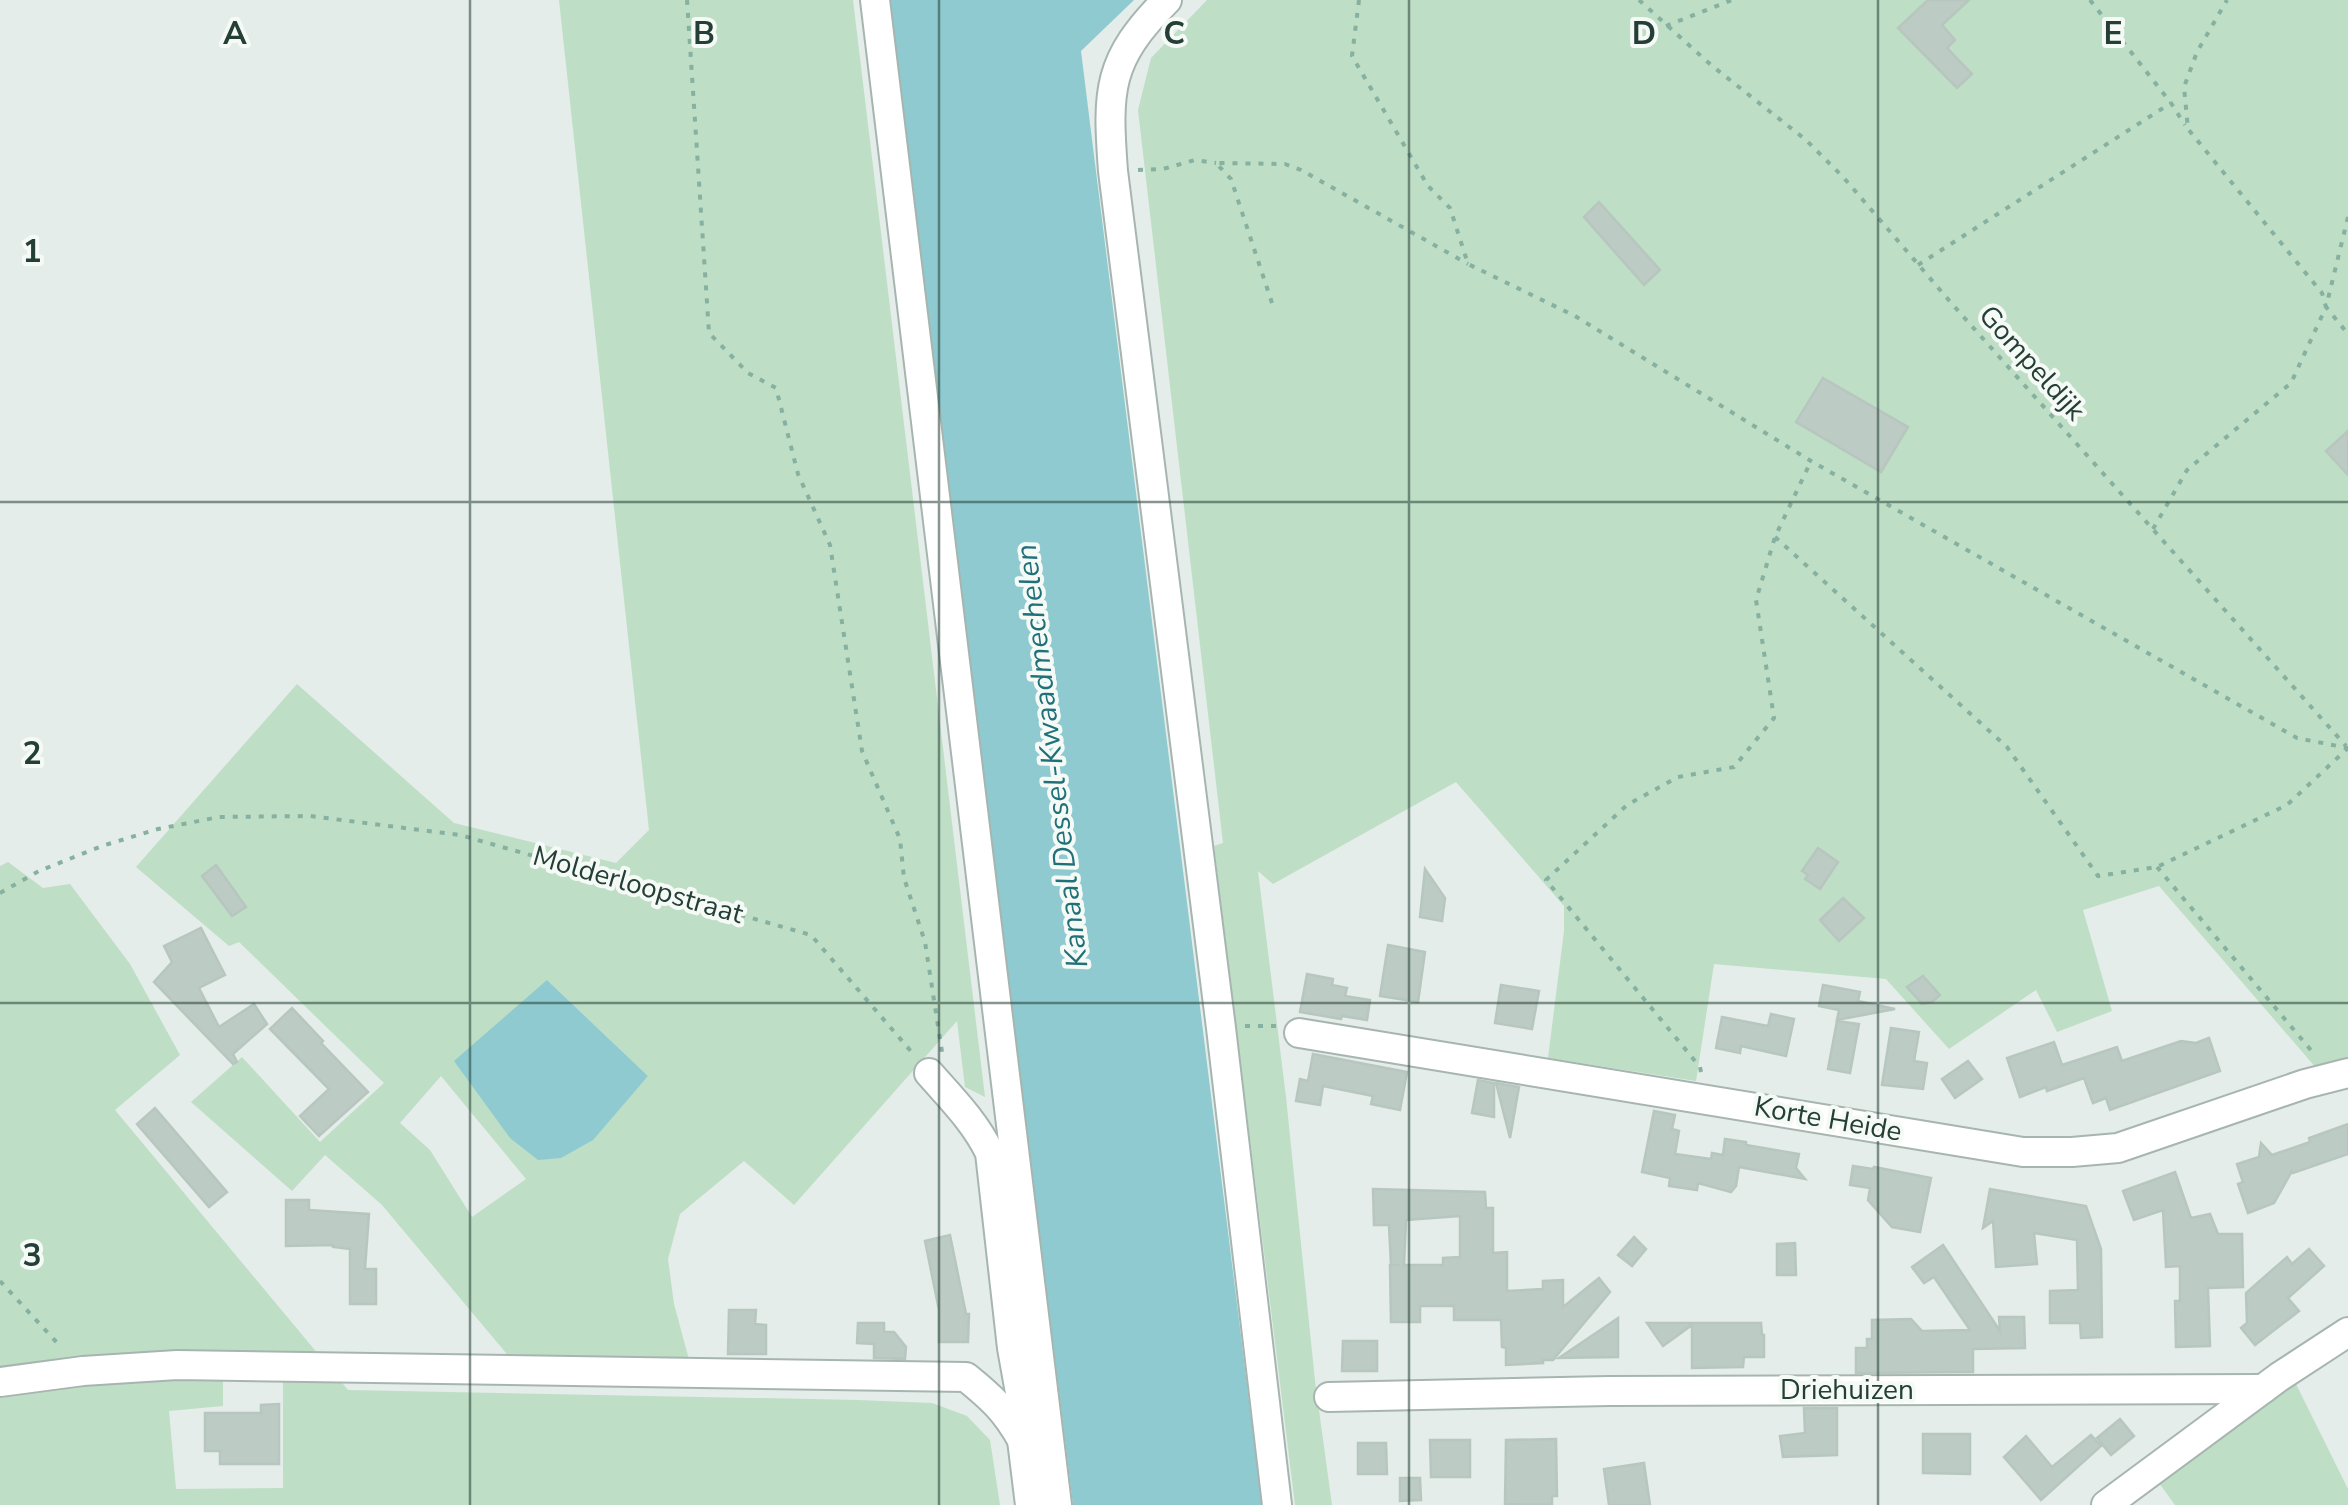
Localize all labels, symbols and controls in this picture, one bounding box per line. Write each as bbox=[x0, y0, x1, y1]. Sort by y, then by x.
text: A bbox=[223, 12, 247, 55]
text: B bbox=[693, 12, 715, 55]
text: C bbox=[1163, 12, 1185, 55]
text: D bbox=[1632, 12, 1656, 55]
text: E bbox=[2103, 12, 2123, 55]
text: 1 bbox=[22, 230, 42, 273]
street label: Gompeldijk bbox=[1970, 297, 2095, 429]
water label: Kanaal Dessel-Kwaadmechelen bbox=[1006, 542, 1098, 970]
text: 2 bbox=[22, 732, 42, 775]
street label: Molderloopstraat bbox=[528, 837, 748, 933]
street label: Korte Heide bbox=[1751, 1087, 1905, 1151]
text: 3 bbox=[22, 1234, 42, 1277]
street label: Driehuizen bbox=[1780, 1371, 1914, 1409]

